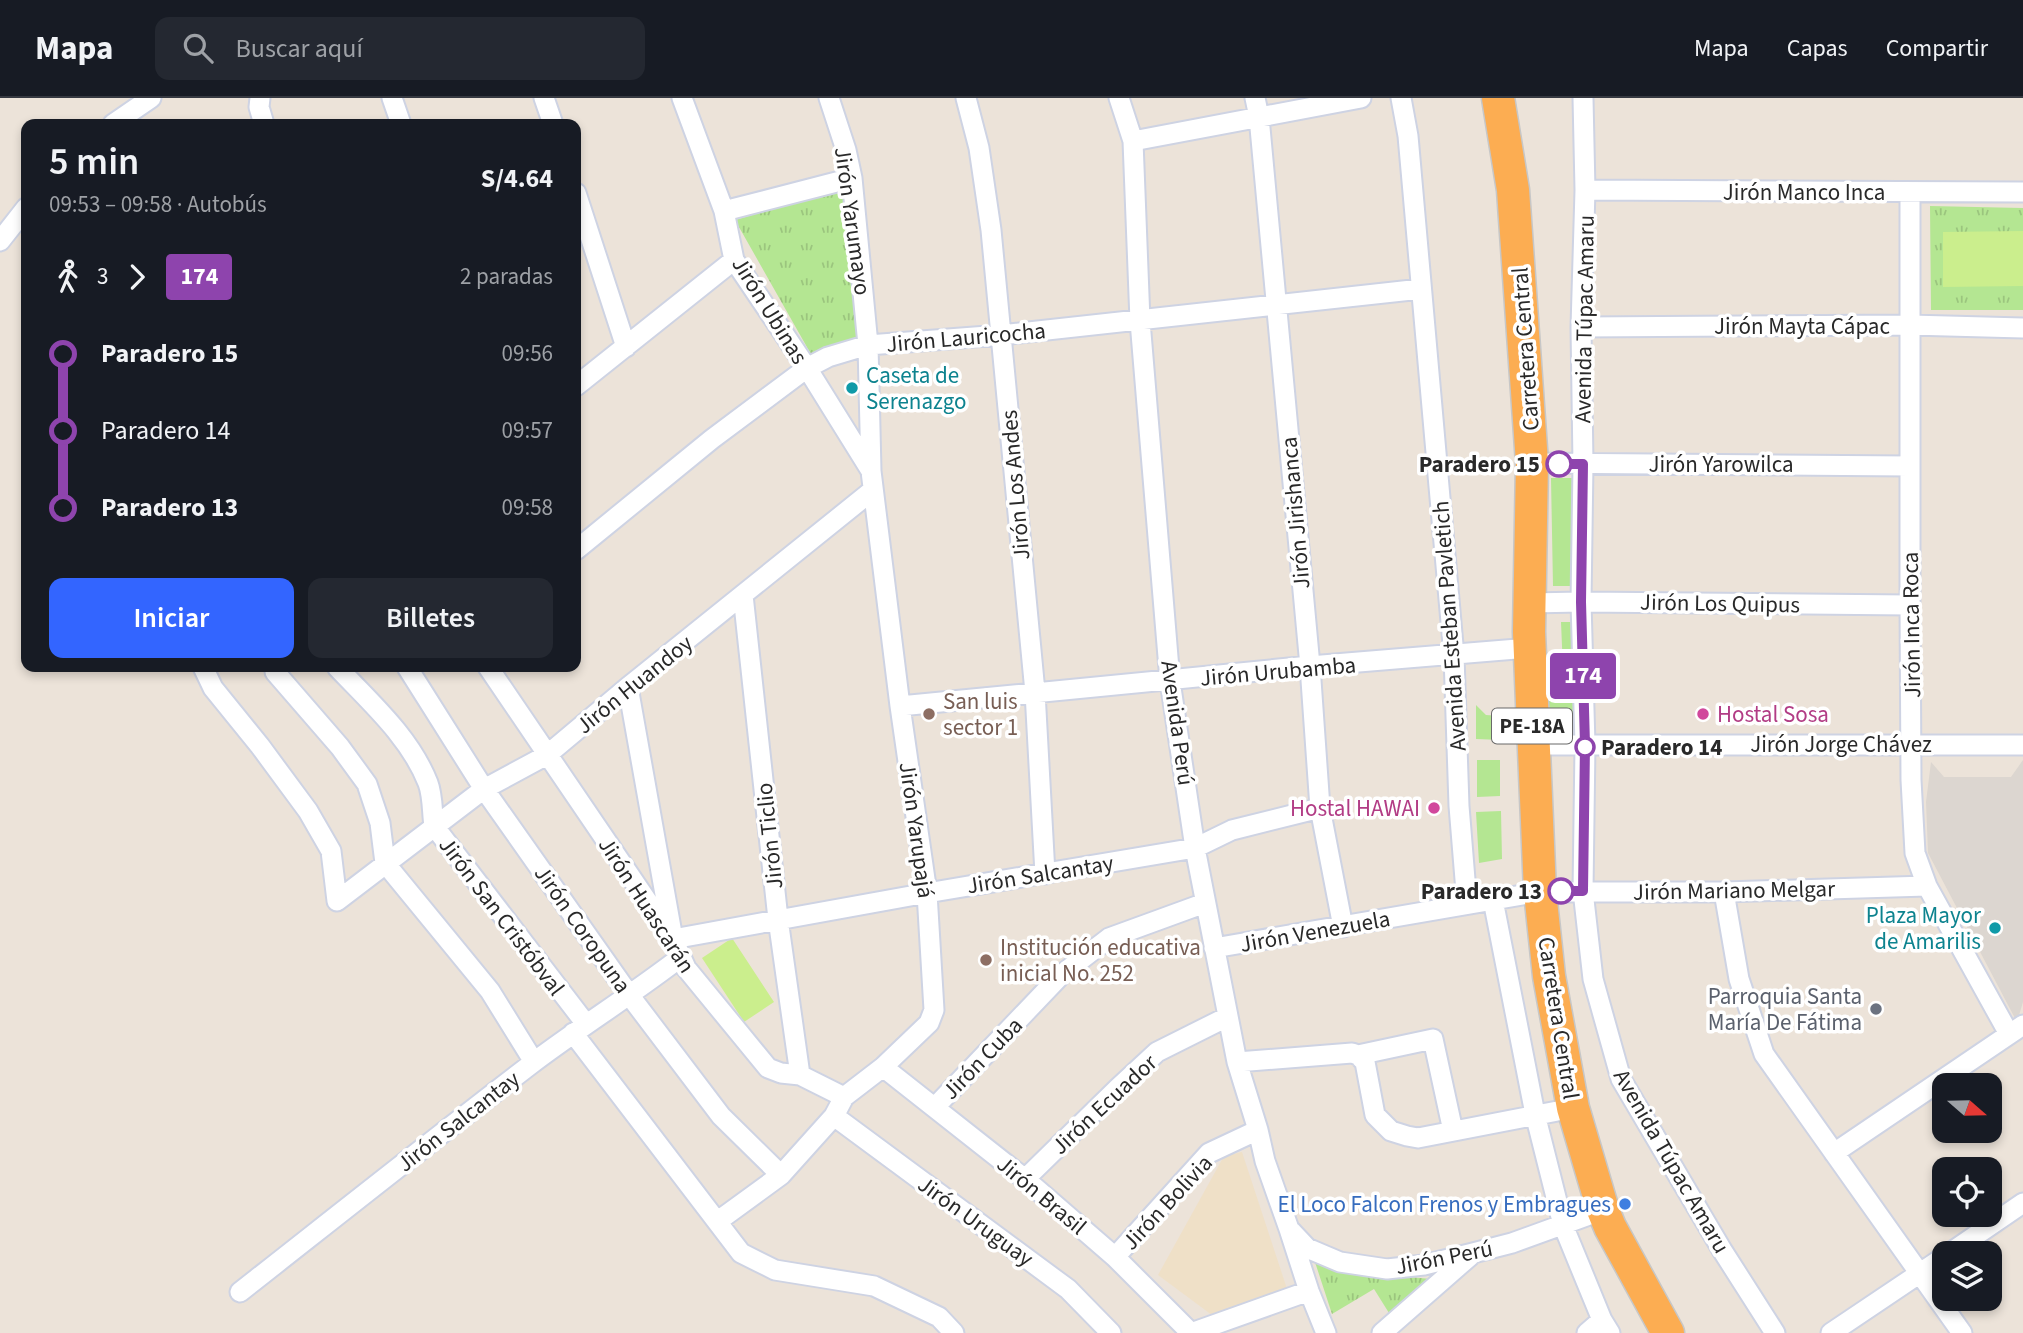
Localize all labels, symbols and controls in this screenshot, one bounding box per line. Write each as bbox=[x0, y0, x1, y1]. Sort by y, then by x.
search box bbox=[155, 17, 645, 80]
text: Mapa bbox=[35, 25, 113, 72]
icon: search bbox=[179, 29, 217, 67]
text: Buscar aquí bbox=[235, 30, 363, 67]
text: Mapa bbox=[1694, 31, 1749, 66]
text: Capas bbox=[1787, 31, 1848, 66]
text: Compartir bbox=[1886, 31, 1988, 66]
text: 5 min bbox=[49, 135, 139, 189]
street label: Jirón Yarumayo bbox=[826, 145, 879, 297]
text: S/4.64 bbox=[481, 160, 553, 197]
street label: Jirón Manco Inca bbox=[1723, 176, 1885, 209]
text: 09:53 – 09:58 · Autobús bbox=[49, 188, 267, 221]
street label: Avenida Túpac Amaru bbox=[1566, 215, 1603, 423]
street label: Jirón Ubinas bbox=[723, 250, 816, 370]
icon: walk bbox=[49, 258, 87, 296]
icon: forward bbox=[118, 258, 156, 296]
text: 174 bbox=[180, 259, 218, 294]
text: 3 bbox=[97, 260, 108, 293]
text: 2 paradas bbox=[460, 260, 553, 293]
street label: Carretera Central bbox=[1503, 266, 1548, 432]
street label: Jirón Mayta Cápac bbox=[1714, 310, 1890, 343]
street label: Jirón Lauricocha bbox=[885, 314, 1047, 361]
text: Paradero 15 bbox=[101, 335, 238, 372]
text: 09:56 bbox=[502, 337, 553, 370]
place label: Caseta de Serenazgo bbox=[866, 359, 966, 418]
marker: Caseta de Serenazgo bbox=[844, 380, 860, 396]
street label: Jirón Los Andes bbox=[993, 409, 1038, 561]
text: Paradero 14 bbox=[101, 412, 230, 449]
text: 09:57 bbox=[502, 414, 553, 447]
street label: Jirón Jirishanca bbox=[1272, 436, 1319, 590]
place label: Paradero 15 bbox=[1419, 448, 1540, 481]
street label: Jirón Yarowilca bbox=[1648, 448, 1794, 481]
marker: Paradero 15 bbox=[1546, 451, 1572, 477]
text: Paradero 13 bbox=[101, 489, 238, 526]
text: 09:58 bbox=[502, 491, 553, 524]
street label: Avenida Esteban Pavletich bbox=[1424, 500, 1475, 752]
street label: Jirón Inca Roca bbox=[1894, 552, 1929, 698]
button: Iniciar bbox=[49, 578, 294, 658]
button: Billetes bbox=[308, 578, 553, 658]
street label: Jirón Los Quipus bbox=[1640, 586, 1800, 621]
street label: Jirón Huandoy bbox=[569, 627, 700, 742]
street label: Jirón Urubamba bbox=[1199, 648, 1357, 695]
line badge: 174 bbox=[1543, 653, 1623, 699]
street label: Avenida Perú bbox=[1152, 658, 1203, 788]
text: 174 bbox=[1564, 658, 1602, 693]
place label: San luis sector 1 bbox=[943, 685, 1018, 744]
place label: Hostal Sosa bbox=[1717, 698, 1829, 731]
marker: San luis sector 1 bbox=[921, 706, 937, 722]
marker: Hostal Sosa bbox=[1695, 706, 1711, 722]
road number: PE-18A bbox=[1492, 708, 1572, 744]
street label: Jirón Jorge Chávez bbox=[1750, 728, 1932, 761]
place label: Paradero 14 bbox=[1601, 731, 1722, 764]
marker: Paradero 14 bbox=[1575, 737, 1595, 757]
street label: Jirón Yarupajá bbox=[891, 760, 942, 900]
street label: Jirón Ticlio bbox=[748, 781, 791, 891]
place label: Hostal HAWAI bbox=[1290, 792, 1420, 825]
marker: Hostal HAWAI bbox=[1426, 800, 1442, 816]
street label: Jirón San Cristóbval bbox=[431, 830, 572, 1003]
street label: Jirón Huascarán bbox=[590, 831, 703, 980]
street label: Jirón Salcantay bbox=[964, 847, 1116, 902]
street label: Jirón Coropuna bbox=[526, 859, 639, 1000]
street label: Jirón Mariano Melgar bbox=[1633, 872, 1836, 909]
place label: Paradero 13 bbox=[1421, 875, 1542, 908]
marker: Paradero 13 bbox=[1548, 878, 1574, 904]
place label: Plaza Mayor de Amarilis bbox=[1866, 899, 1982, 958]
street label: Jirón Venezuela bbox=[1237, 902, 1393, 961]
marker: Plaza Mayor de Amarilis bbox=[1987, 920, 2003, 936]
place label: Institución educativa inicial No. 252 bbox=[1000, 931, 1201, 990]
street label: Carretera Central bbox=[1529, 935, 1588, 1102]
marker: Institución educativa inicial No. 252 bbox=[978, 952, 994, 968]
place label: Parroquia Santa María De Fátima bbox=[1708, 980, 1862, 1039]
marker: Parroquia Santa María De Fátima bbox=[1868, 1001, 1884, 1017]
street label: Jirón Cuba bbox=[935, 1010, 1030, 1107]
street label: Jirón Ecuador bbox=[1044, 1046, 1165, 1162]
street label: Jirón Salcantay bbox=[390, 1063, 527, 1180]
street label: Avenida Túpac Amaru bbox=[1605, 1063, 1738, 1260]
north arrow bbox=[1932, 1073, 2002, 1143]
map controls bbox=[1932, 1073, 2002, 1311]
street label: Jirón Bolivia bbox=[1115, 1147, 1220, 1257]
street label: Jirón Brasil bbox=[990, 1148, 1094, 1243]
button: locate bbox=[1932, 1157, 2002, 1227]
street label: Jirón Uruguay bbox=[911, 1168, 1041, 1275]
place label: El Loco Falcon Frenos y Embragues bbox=[1278, 1188, 1611, 1221]
marker: El Loco Falcon Frenos y Embragues bbox=[1617, 1196, 1633, 1212]
street label: Jirón Perú bbox=[1393, 1232, 1496, 1283]
button: layers bbox=[1932, 1241, 2002, 1311]

